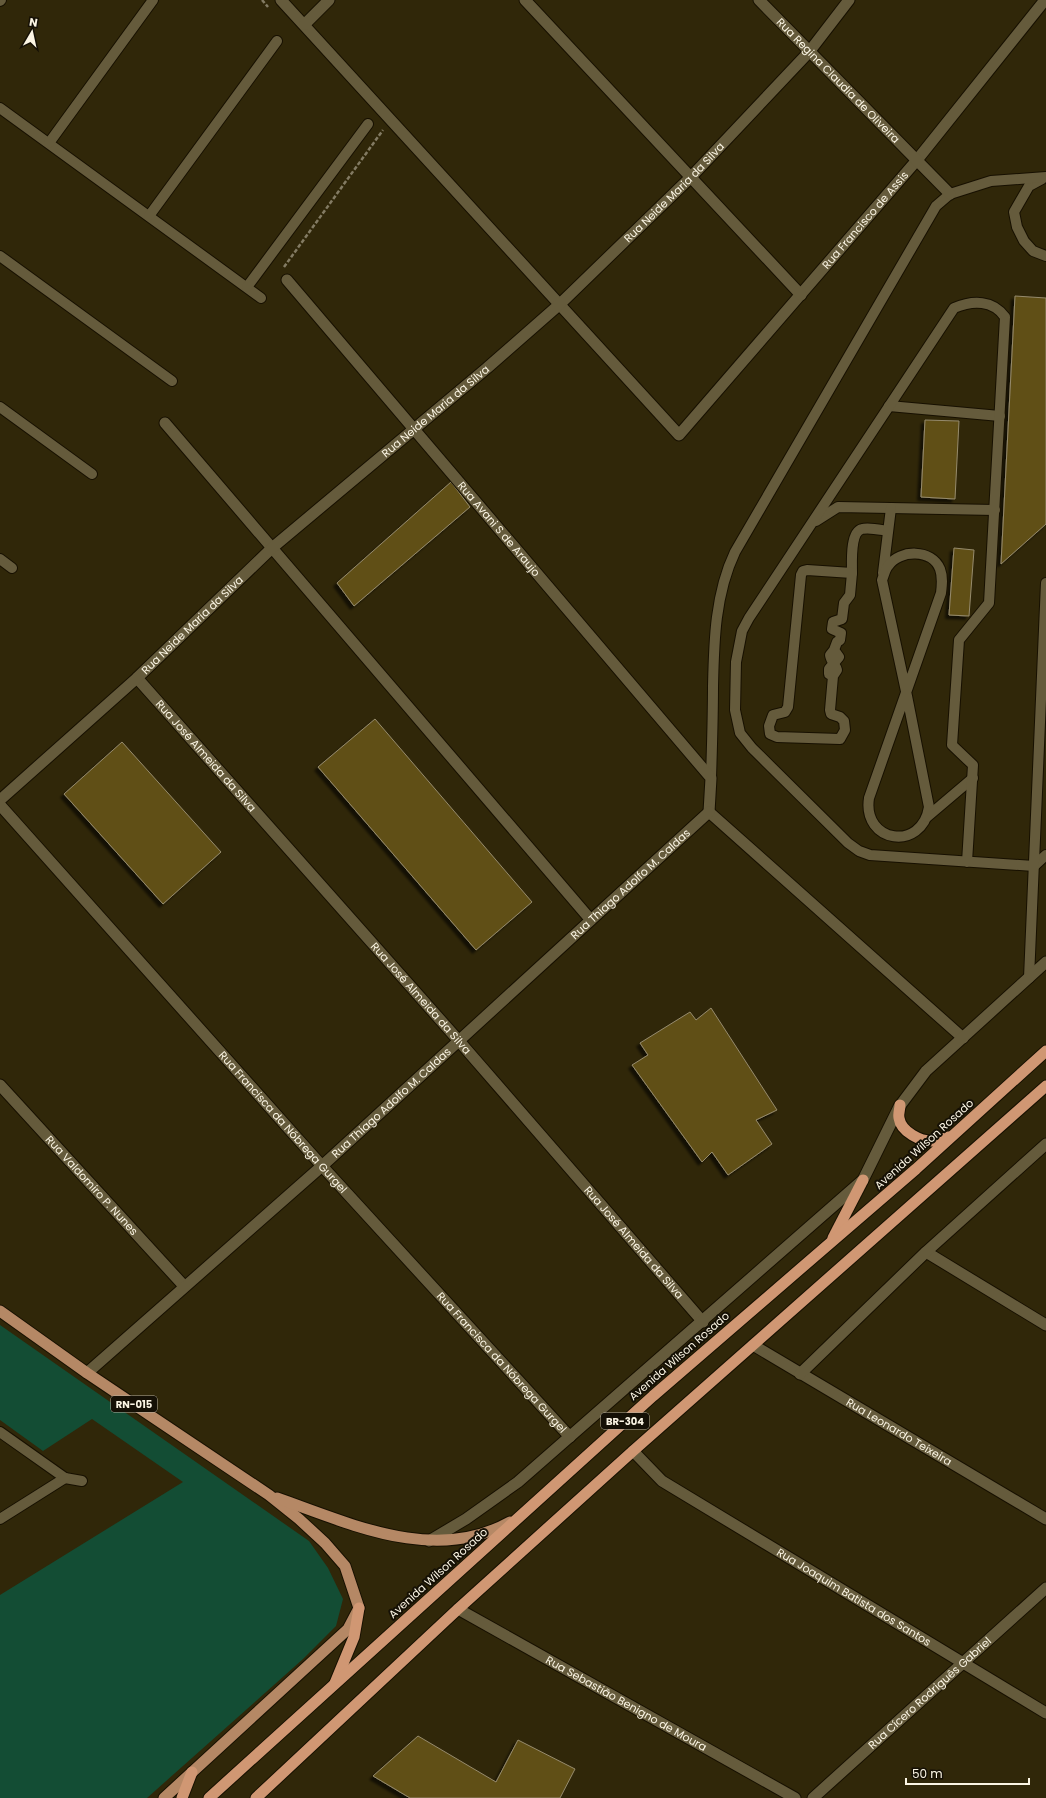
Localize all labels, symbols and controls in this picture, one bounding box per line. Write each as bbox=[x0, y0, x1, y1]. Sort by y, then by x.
north arrow bbox=[12, 12, 52, 52]
text: N bbox=[28, 14, 39, 31]
street label: Rua Regina Claudia de Oliveira bbox=[773, 14, 904, 147]
street label: Rua Neide Maria da Silva bbox=[620, 139, 728, 246]
street label: Rua Francisco de Assis bbox=[818, 167, 912, 272]
street label: Rua Neide Maria da Silva bbox=[378, 361, 493, 461]
street label: Rua Avani S de Araujo bbox=[454, 478, 544, 580]
street label: Rua Neide Maria da Silva bbox=[138, 572, 247, 678]
street label: Rua José Almeida da Silva bbox=[152, 696, 260, 815]
street label: Rua Thiago Adolfo M. Caldas bbox=[567, 825, 694, 943]
street label: Rua José Almeida da Silva bbox=[367, 939, 475, 1058]
street label: Rua Thiago Adolfo M. Caldas bbox=[328, 1044, 455, 1162]
street label: Rua Francisca da Nóbrega Gurgel bbox=[215, 1047, 351, 1197]
street label: Avenida Wilson Rosado bbox=[871, 1095, 977, 1193]
street label: Rua Valdomiro P. Nunes bbox=[42, 1132, 142, 1239]
street label: Rua José Almeida da Silva bbox=[580, 1183, 687, 1302]
street label: Rua Francisca da Nóbrega Gurgel bbox=[433, 1288, 570, 1436]
street label: Avenida Wilson Rosado bbox=[625, 1308, 733, 1404]
street label: Rua Leonardo Teixeira bbox=[843, 1394, 955, 1469]
road number: RN-015 bbox=[111, 1396, 157, 1412]
road number: BR-304 bbox=[601, 1413, 649, 1429]
street label: Avenida Wilson Rosado bbox=[385, 1524, 491, 1622]
street label: Rua Joaquim Batista dos Santos bbox=[774, 1544, 934, 1650]
street label: Rua Cícero Rodriguês Gabriel bbox=[865, 1633, 995, 1753]
street label: Rua Sebastião Benigno de Moura bbox=[543, 1652, 710, 1755]
scale bar bbox=[906, 1760, 1029, 1786]
text: 50 m bbox=[912, 1765, 943, 1782]

